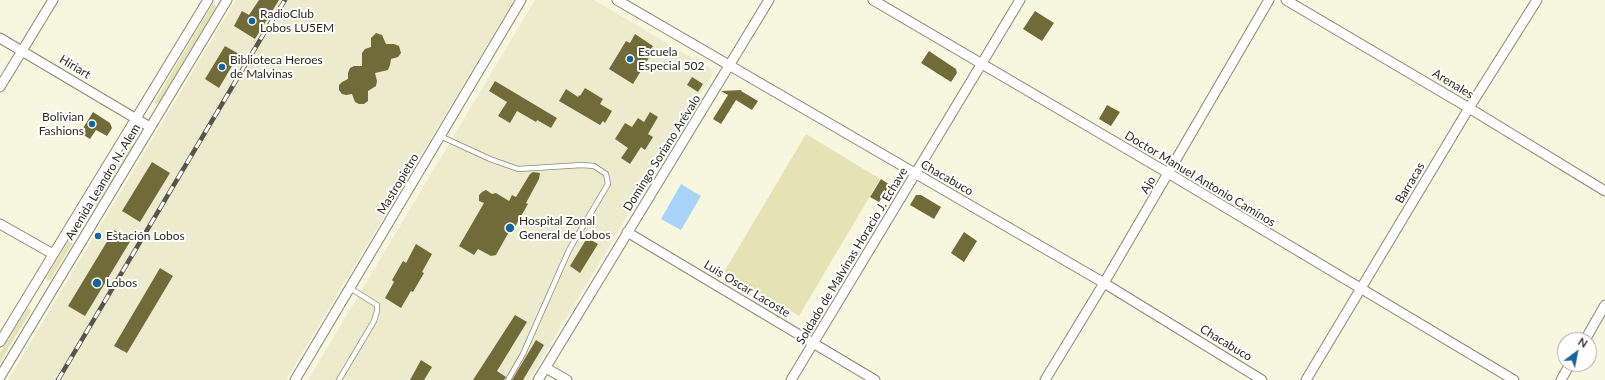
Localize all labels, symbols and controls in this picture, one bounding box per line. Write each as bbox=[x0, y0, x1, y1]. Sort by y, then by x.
place label: RadioClub Lobos LU5EM bbox=[260, 7, 334, 35]
marker: RadioClub Lobos LU5EM bbox=[247, 16, 257, 26]
place label: Escuela Especial 502 bbox=[638, 45, 704, 73]
street label: Hiriart bbox=[57, 52, 93, 82]
place label: Biblioteca Heroes de Malvinas bbox=[230, 53, 323, 81]
marker: Escuela Especial 502 bbox=[625, 54, 635, 64]
marker: Biblioteca Heroes de Malvinas bbox=[217, 62, 227, 72]
street label: Arenales bbox=[1430, 66, 1476, 102]
street label: Domingo Soriano Arévalo bbox=[620, 92, 704, 214]
place label: Bolivian Fashions bbox=[39, 110, 84, 138]
marker: Bolivian Fashions bbox=[87, 119, 97, 129]
street label: Avenida Leandro N. Alem bbox=[63, 121, 143, 243]
street label: Doctor Manuel Antonio Caminos bbox=[1122, 128, 1278, 230]
street label: Mastropietro bbox=[374, 151, 422, 217]
street label: Chacabuco bbox=[918, 157, 976, 199]
street label: Barracas bbox=[1392, 160, 1428, 206]
street label: Soldado de Malvinas Horacio J. Echave bbox=[793, 165, 911, 347]
street label: Ajo bbox=[1137, 174, 1159, 196]
place label: Hospital Zonal General de Lobos bbox=[519, 214, 611, 242]
marker: Hospital Zonal General de Lobos bbox=[504, 222, 516, 234]
place label: Estación Lobos bbox=[106, 229, 185, 243]
marker: Estación Lobos bbox=[93, 231, 103, 241]
street label: Luis Oscar Lacoste bbox=[701, 258, 793, 320]
place label: Lobos bbox=[106, 276, 137, 290]
marker: Lobos bbox=[91, 277, 103, 289]
street label: Chacabuco bbox=[1197, 322, 1255, 364]
north arrow bbox=[1557, 332, 1597, 372]
text: N bbox=[1576, 334, 1590, 350]

